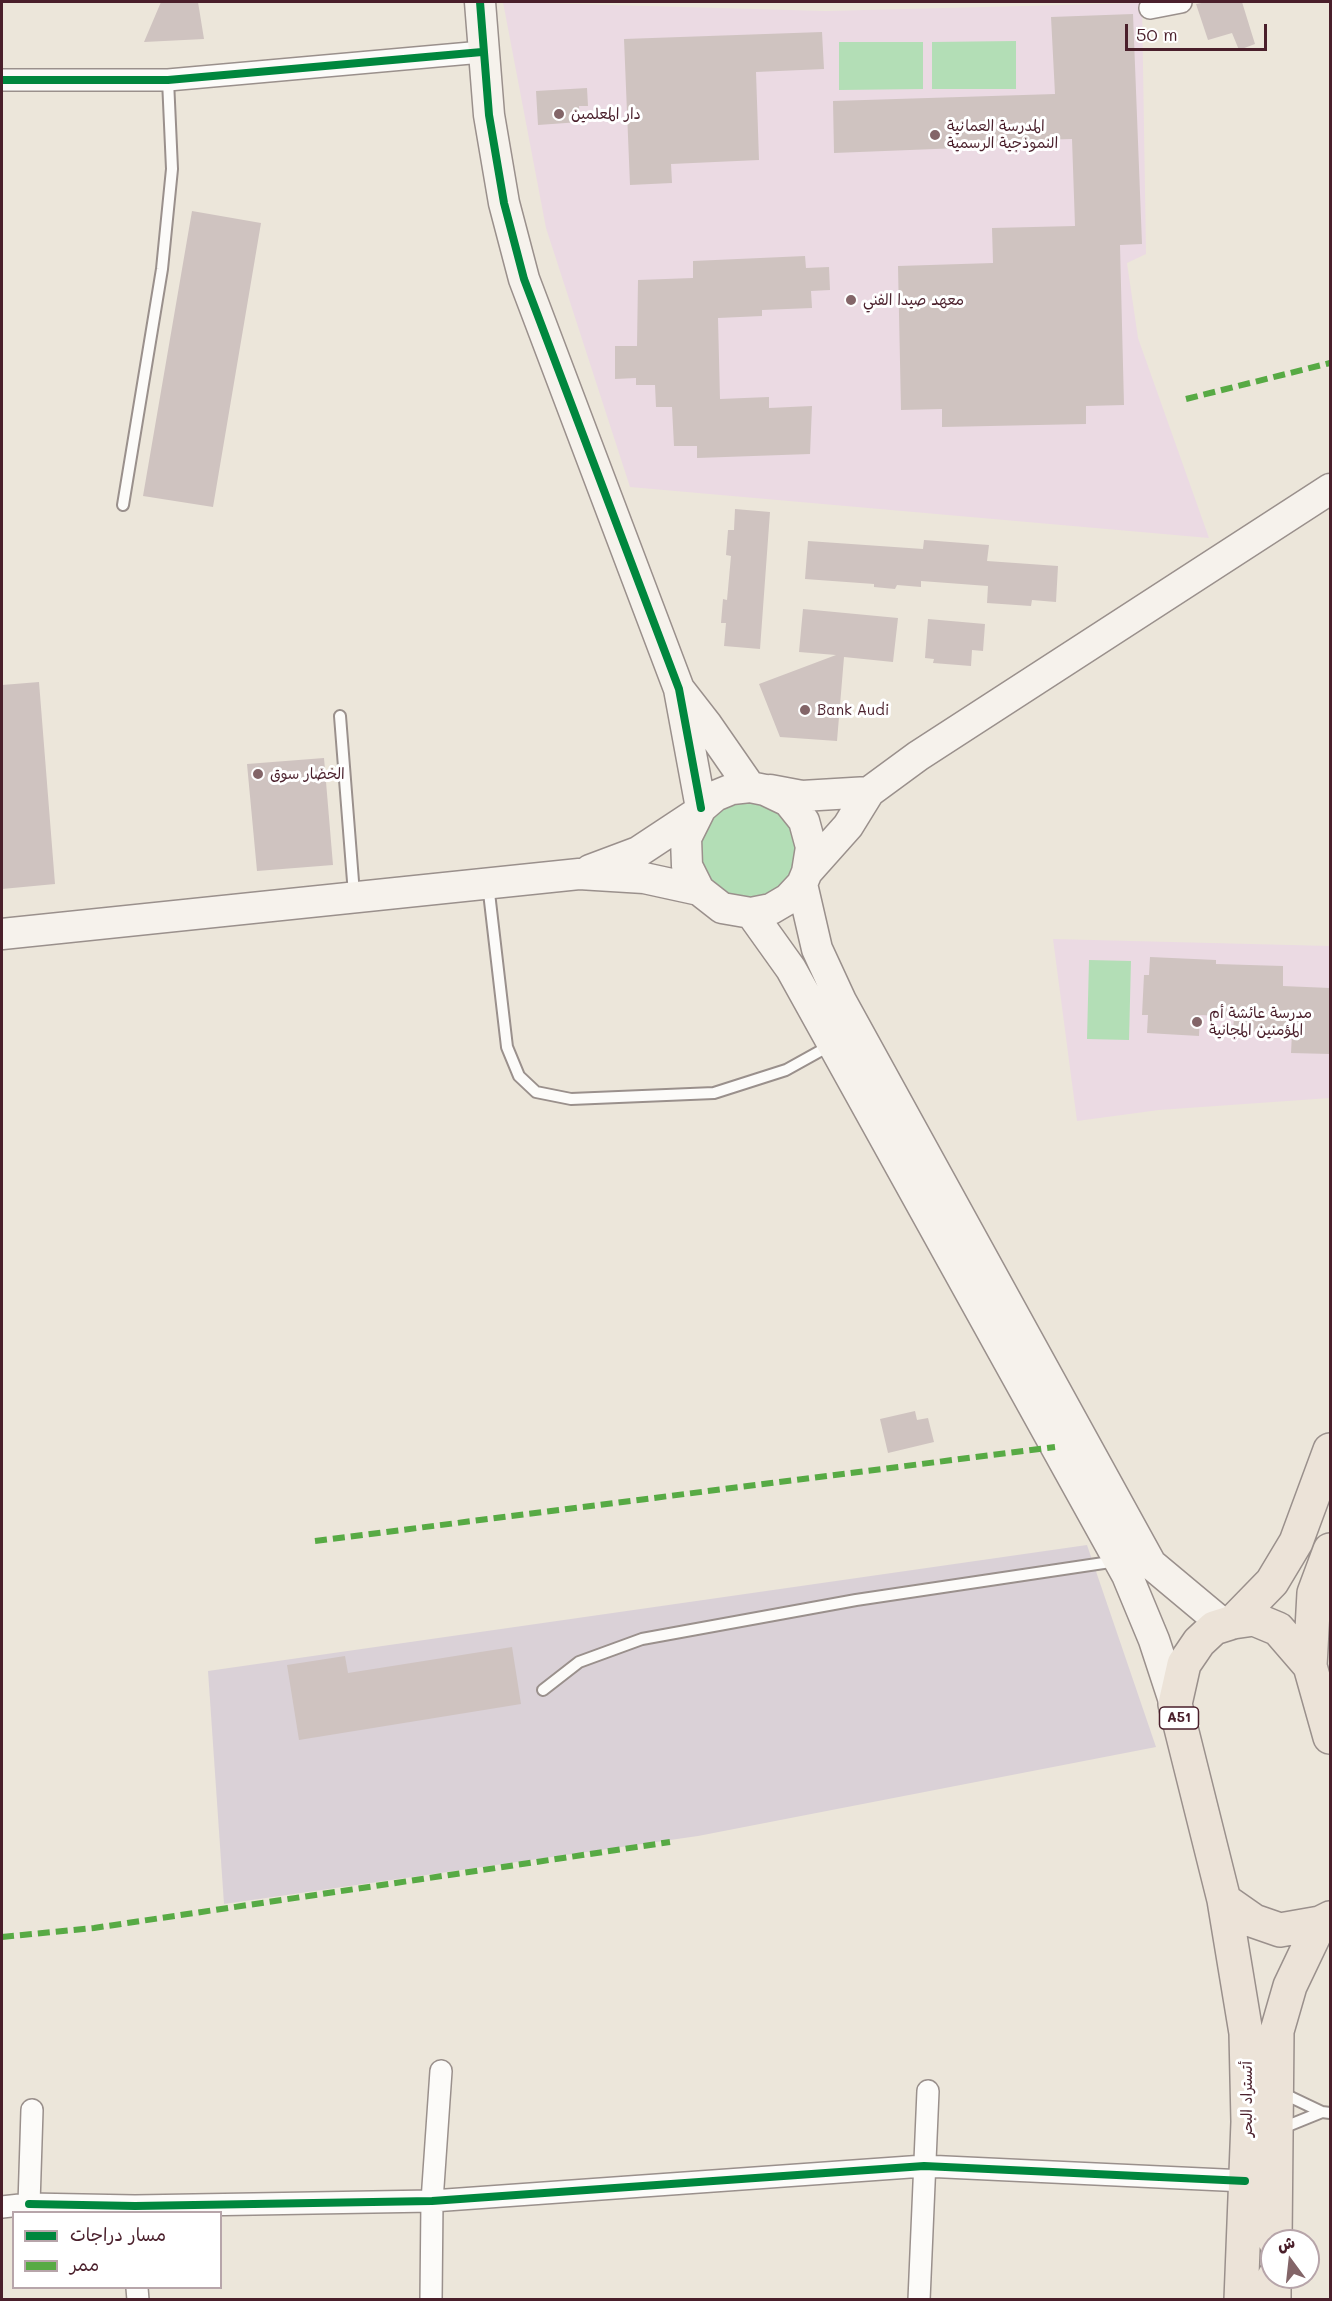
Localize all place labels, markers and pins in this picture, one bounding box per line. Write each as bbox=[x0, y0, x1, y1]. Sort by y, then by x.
place label: دار المعلمين bbox=[571, 105, 641, 123]
marker: دار المعلمين bbox=[552, 107, 566, 121]
place label: المدرسة العمانية النموذجية الرسمية bbox=[947, 117, 1058, 152]
marker: المدرسة العمانية النموذجية الرسمية bbox=[928, 128, 942, 142]
place label: معهد صيدا الفني bbox=[863, 291, 964, 309]
marker: معهد صيدا الفني bbox=[844, 293, 858, 307]
place label: Bank Audi bbox=[817, 701, 889, 719]
marker: Bank Audi bbox=[798, 703, 812, 717]
place label: الخضار سوق bbox=[270, 765, 345, 783]
marker: الخضار سوق bbox=[251, 767, 265, 781]
place label: مدرسة عائشة أم المؤمنين المجانية bbox=[1209, 1004, 1312, 1039]
marker: مدرسة عائشة أم المؤمنين المجانية bbox=[1190, 1015, 1204, 1029]

